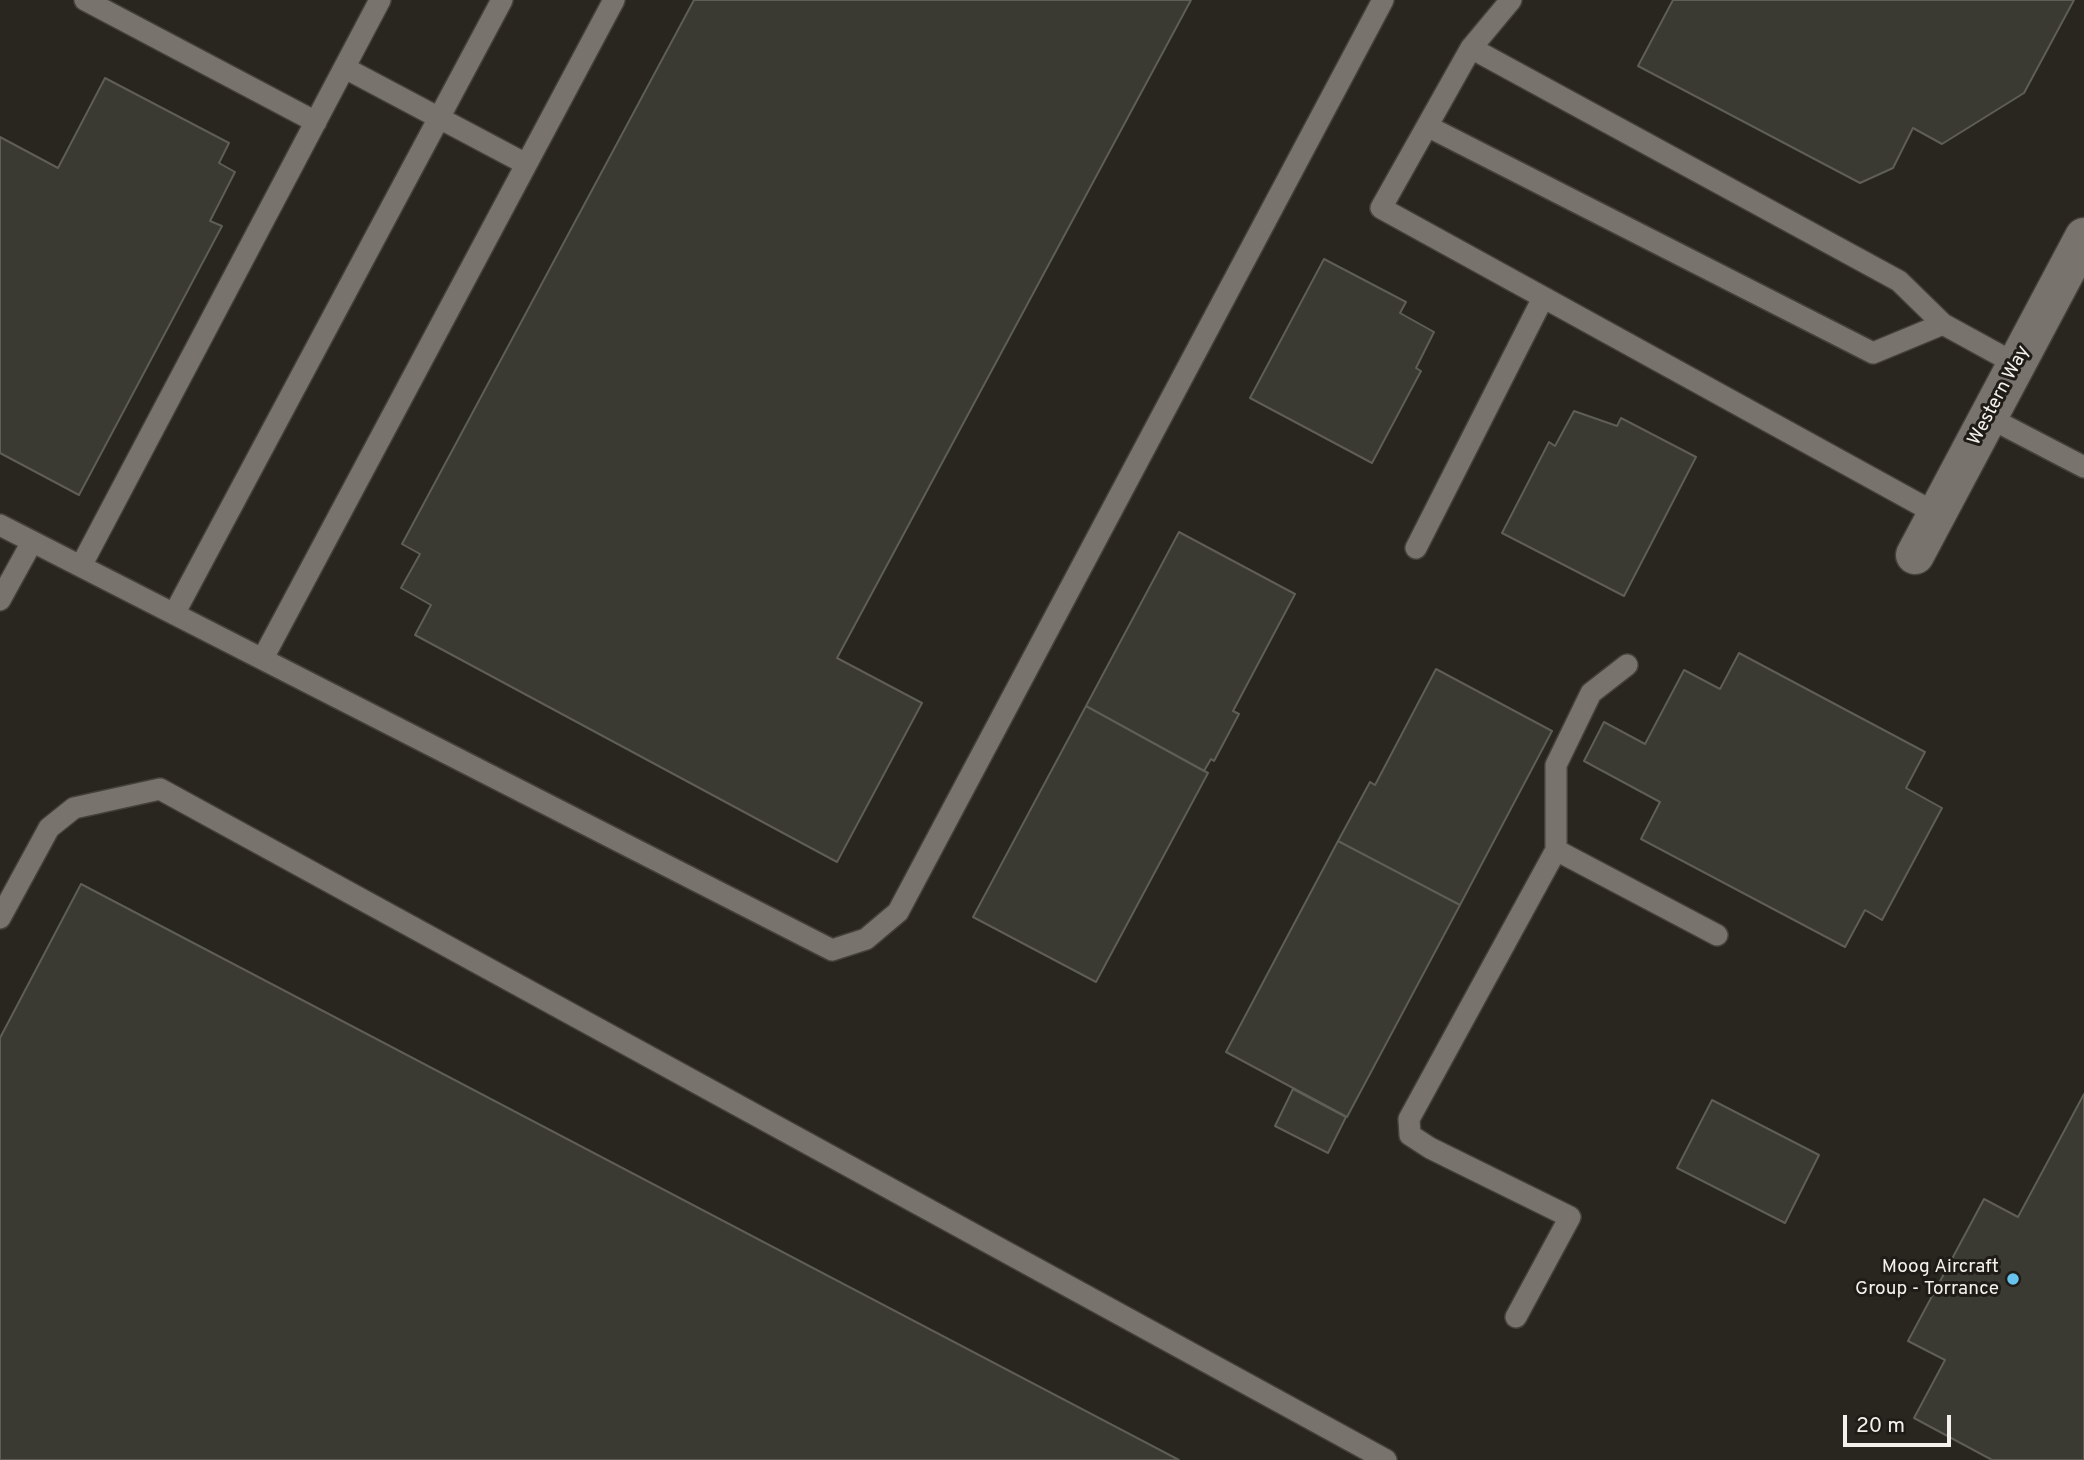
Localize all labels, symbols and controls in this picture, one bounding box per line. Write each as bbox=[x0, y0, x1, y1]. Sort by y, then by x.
street label: Western Way bbox=[1964, 342, 2036, 450]
place label: Moog Aircraft Group - Torrance bbox=[1855, 1257, 1999, 1301]
marker: Moog Aircraft Group - Torrance bbox=[2005, 1271, 2021, 1287]
scale bar bbox=[1846, 1400, 1954, 1444]
text: 20 m bbox=[1856, 1413, 1905, 1440]

